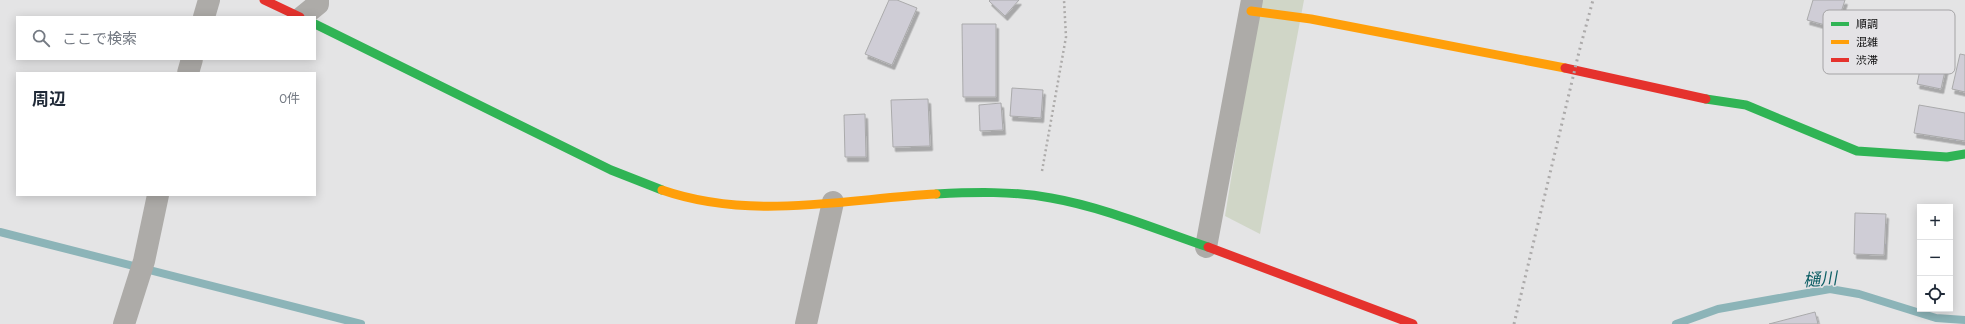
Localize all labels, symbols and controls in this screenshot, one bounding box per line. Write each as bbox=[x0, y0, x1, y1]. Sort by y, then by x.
legend bbox=[1823, 10, 1955, 74]
search box bbox=[16, 16, 316, 60]
text: 順調 bbox=[1856, 16, 1878, 32]
icon: search bbox=[30, 27, 52, 49]
text: ここで検索 bbox=[62, 28, 137, 50]
text: 混雑 bbox=[1856, 34, 1878, 50]
text: 渋滞 bbox=[1856, 52, 1878, 68]
text: 周辺 bbox=[32, 87, 66, 111]
text: 0件 bbox=[279, 89, 300, 108]
map controls bbox=[1917, 204, 1953, 312]
button: + bbox=[1917, 204, 1953, 240]
button: − bbox=[1917, 240, 1953, 276]
water label: 樋川 bbox=[1802, 266, 1840, 292]
button: locate bbox=[1917, 276, 1953, 312]

